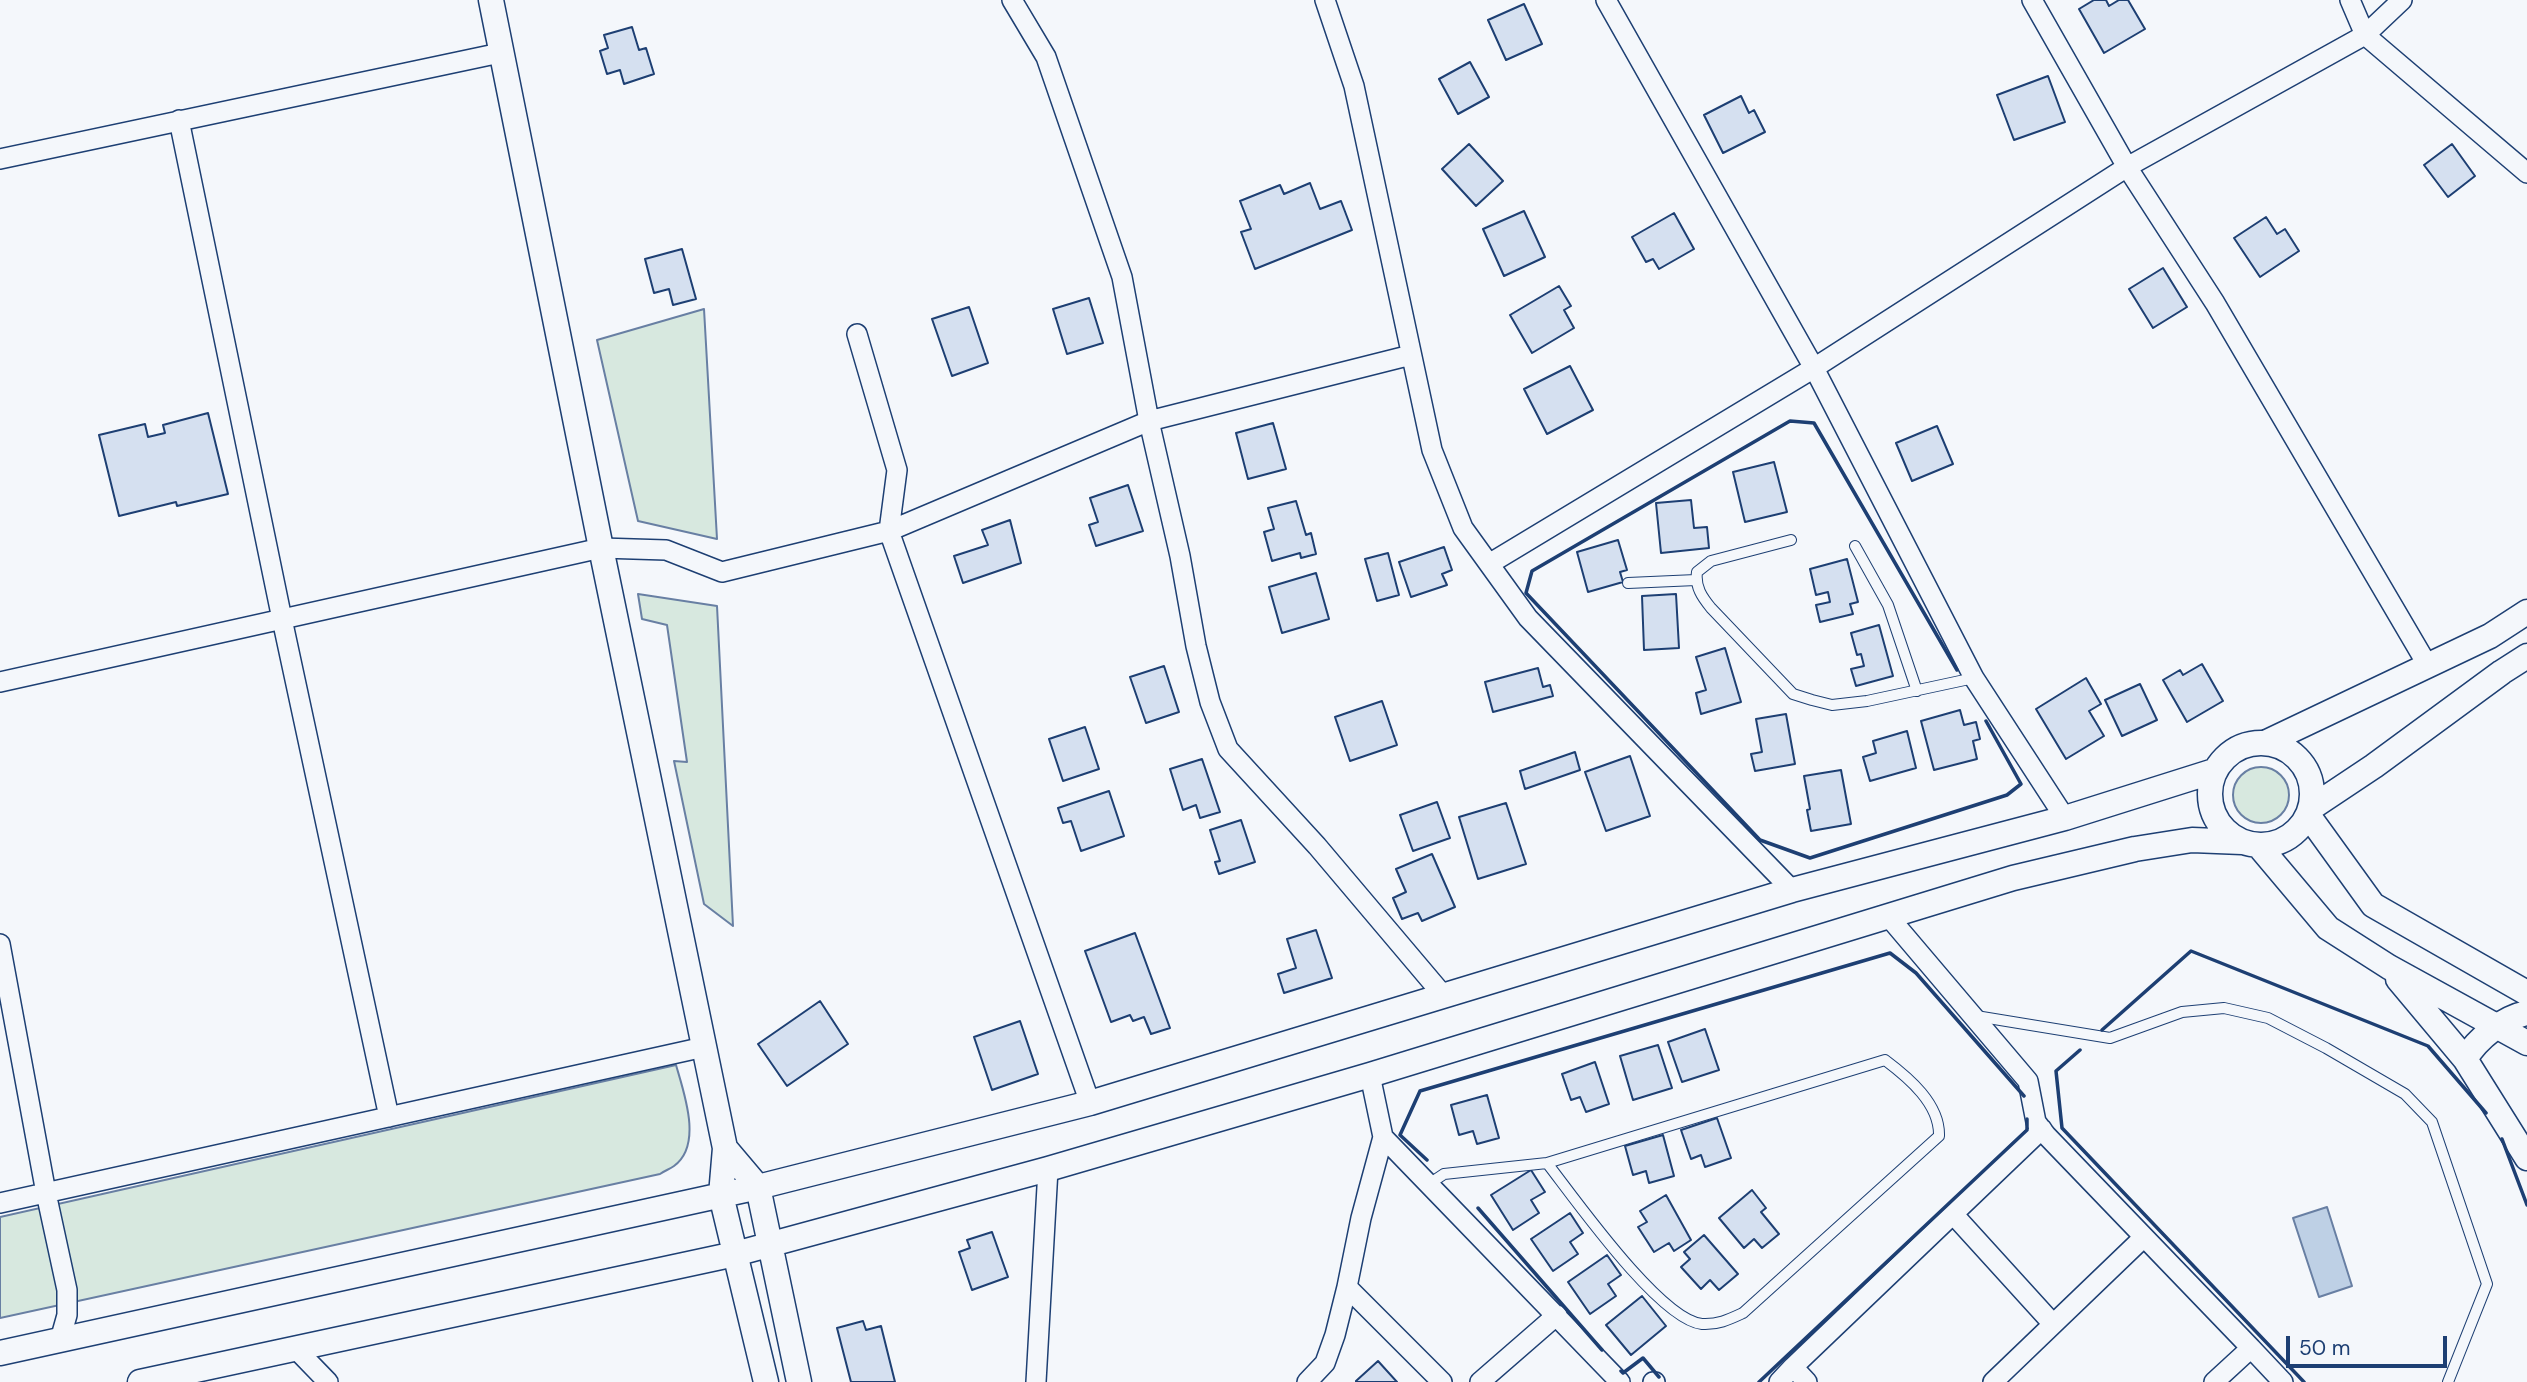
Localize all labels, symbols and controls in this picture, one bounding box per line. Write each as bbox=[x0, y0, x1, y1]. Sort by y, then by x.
scale bar bbox=[2289, 1322, 2450, 1366]
text: 50 m bbox=[2299, 1334, 2350, 1362]

